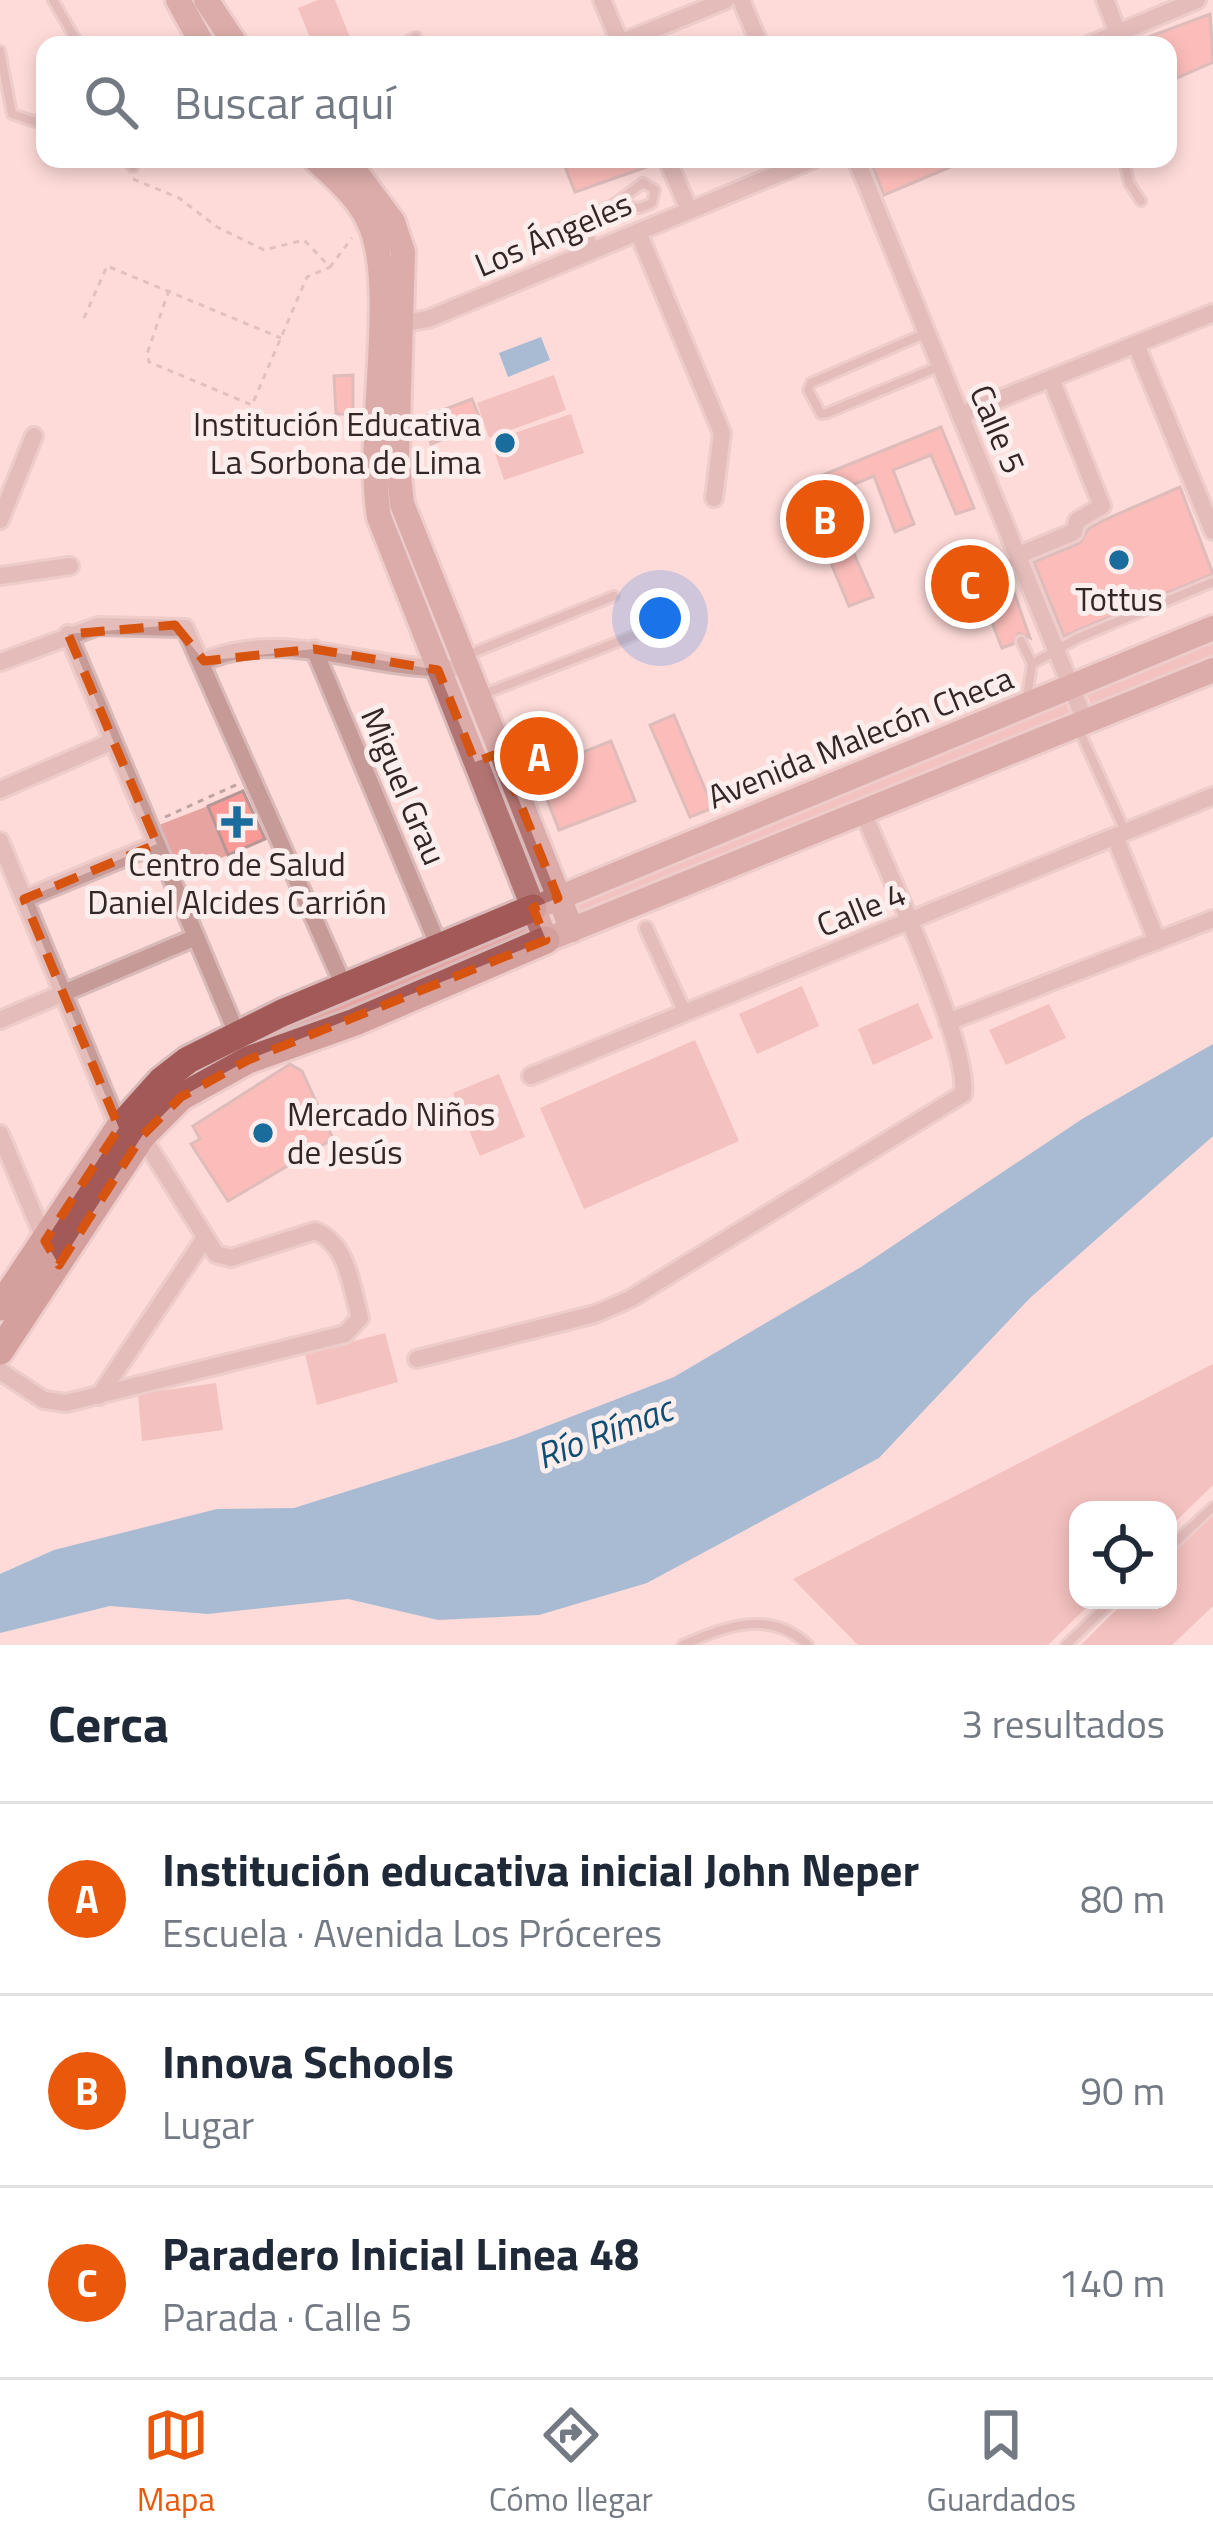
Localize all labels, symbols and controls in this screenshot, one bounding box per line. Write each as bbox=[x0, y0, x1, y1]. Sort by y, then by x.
search box bbox=[36, 36, 1177, 168]
text: Buscar aquí bbox=[174, 68, 394, 136]
icon: search bbox=[78, 69, 144, 135]
street label: Los Ángeles bbox=[467, 178, 639, 290]
street label: Calle 5 bbox=[957, 377, 1039, 481]
place label: Institución Educativa La Sorbona de Lima bbox=[193, 399, 481, 487]
marker: Institución Educativa La Sorbona de Lima bbox=[492, 430, 518, 456]
pin: B bbox=[786, 474, 864, 564]
pin: C bbox=[931, 539, 1009, 629]
marker: Tottus bbox=[1106, 547, 1132, 573]
place label: Tottus bbox=[1075, 574, 1163, 624]
your location bbox=[630, 588, 690, 648]
street label: Avenida Malecón Checa bbox=[700, 653, 1020, 821]
street label: Miguel Grau bbox=[348, 699, 460, 873]
pin: A bbox=[500, 711, 578, 801]
marker: Centro de Salud Daniel Alcides Carrión bbox=[221, 806, 253, 838]
place label: Centro de Salud Daniel Alcides Carrión bbox=[87, 839, 387, 927]
street label: Calle 4 bbox=[809, 869, 913, 949]
place label: Mercado Niños de Jesús bbox=[287, 1089, 495, 1177]
marker: Mercado Niños de Jesús bbox=[250, 1120, 276, 1146]
water label: Río Rímac bbox=[528, 1379, 683, 1483]
map controls bbox=[1069, 1501, 1177, 1609]
button: locate bbox=[1069, 1501, 1177, 1609]
text: Cerca bbox=[48, 1684, 169, 1762]
text: 3 resultados bbox=[961, 1694, 1165, 1753]
text: Institución educativa inicial John Neper bbox=[162, 1835, 919, 1903]
text: A bbox=[75, 1869, 99, 1928]
text: 80 m bbox=[1080, 1869, 1165, 1928]
text: Escuela · Avenida Los Próceres bbox=[162, 1903, 662, 1962]
text: Innova Schools bbox=[162, 2027, 454, 2095]
text: B bbox=[75, 2061, 99, 2120]
text: 90 m bbox=[1080, 2061, 1165, 2120]
text: Lugar bbox=[162, 2095, 254, 2154]
text: Paradero Inicial Linea 48 bbox=[162, 2219, 639, 2287]
text: C bbox=[76, 2253, 98, 2312]
text: 140 m bbox=[1058, 2253, 1165, 2312]
text: Parada · Calle 5 bbox=[162, 2287, 412, 2346]
tab: Mapa bbox=[137, 2402, 215, 2524]
tab: Cómo llegar bbox=[489, 2402, 653, 2524]
tab: Guardados bbox=[927, 2402, 1076, 2524]

